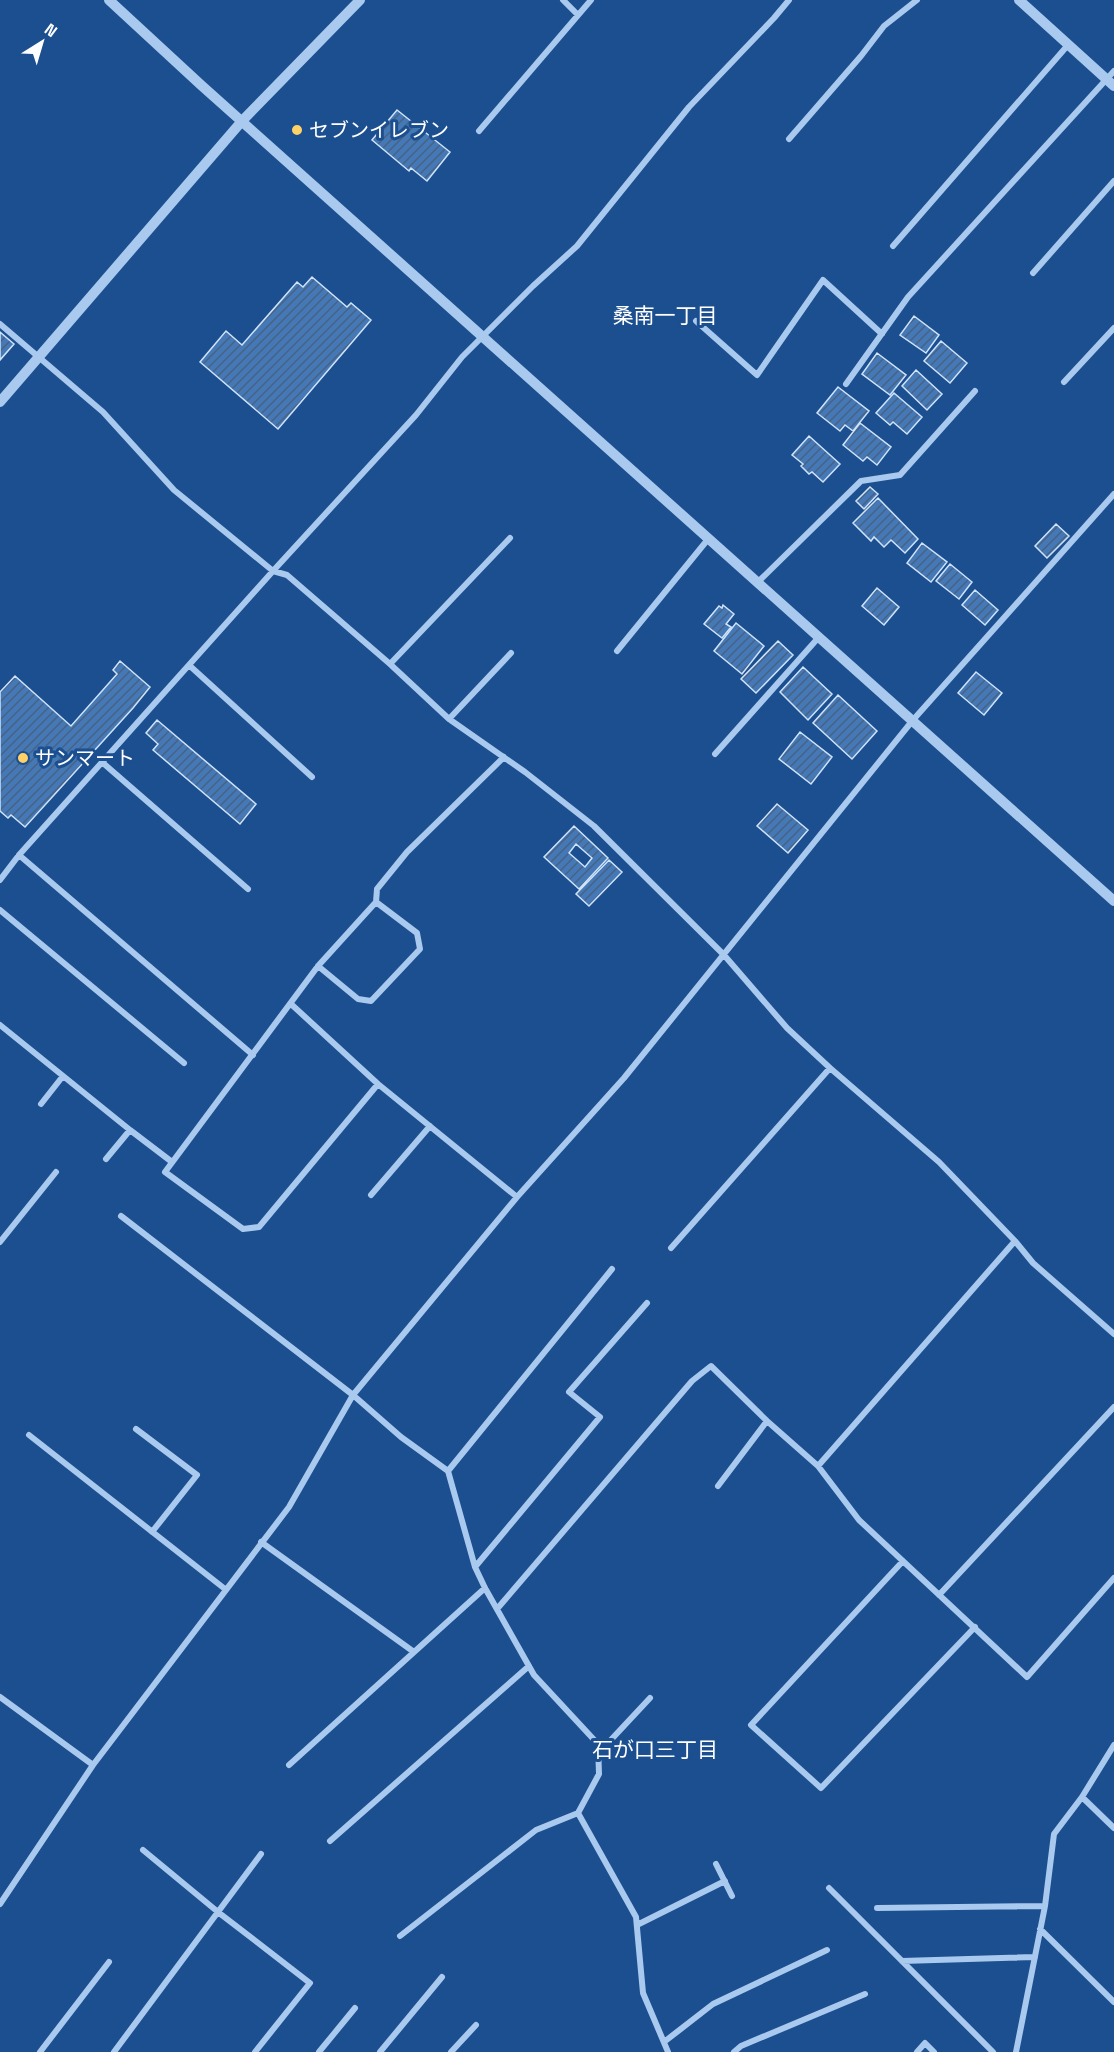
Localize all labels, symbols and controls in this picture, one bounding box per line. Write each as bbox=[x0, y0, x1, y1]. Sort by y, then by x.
north arrow bbox=[12, 12, 72, 72]
text: N bbox=[40, 19, 61, 42]
place label: セブンイレブン bbox=[309, 117, 449, 143]
marker: セブンイレブン bbox=[290, 123, 304, 137]
district label: 桑南一丁目 bbox=[613, 302, 718, 329]
place label: サンマート bbox=[35, 745, 135, 771]
marker: サンマート bbox=[16, 751, 30, 765]
district label: 石が口三丁目 bbox=[592, 1736, 718, 1763]

